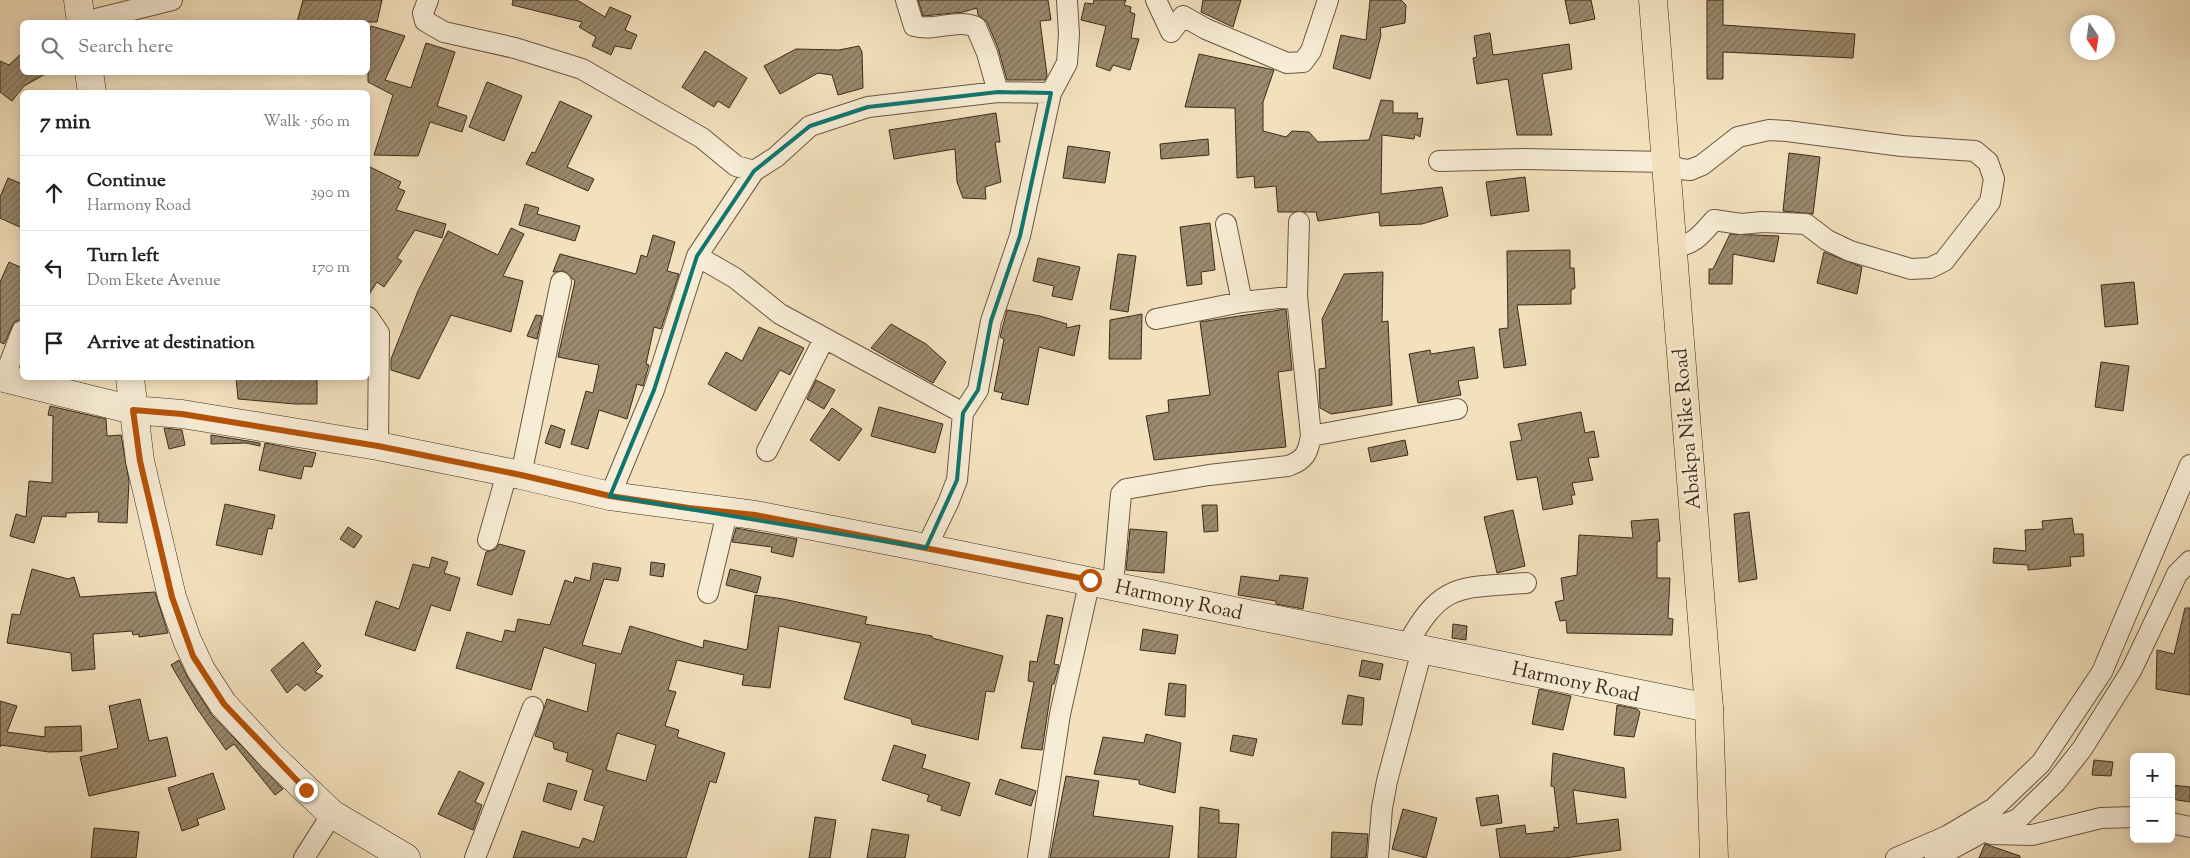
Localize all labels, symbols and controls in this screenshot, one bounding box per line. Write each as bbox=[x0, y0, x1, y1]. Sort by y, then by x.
north arrow bbox=[2070, 15, 2115, 60]
search box bbox=[20, 20, 370, 75]
icon: search bbox=[38, 34, 66, 62]
text: Search here bbox=[78, 34, 173, 61]
text: 7 min bbox=[40, 108, 91, 138]
text: Walk · 560 m bbox=[263, 111, 350, 134]
text: Continue bbox=[87, 168, 166, 195]
icon: ahead bbox=[40, 179, 68, 207]
text: 390 m bbox=[311, 182, 350, 205]
text: Harmony Road bbox=[87, 195, 191, 218]
text: Turn left bbox=[87, 243, 159, 270]
icon: left bbox=[40, 254, 68, 282]
text: 170 m bbox=[312, 257, 350, 280]
text: Dom Ekete Avenue bbox=[87, 270, 221, 293]
icon: arrive bbox=[40, 329, 68, 357]
text: Arrive at destination bbox=[87, 330, 255, 357]
street label: Abakpa Nike Road bbox=[1667, 347, 1710, 511]
route start bbox=[1079, 569, 1102, 592]
street label: Harmony Road bbox=[1112, 574, 1245, 629]
street label: Harmony Road bbox=[1509, 656, 1642, 711]
map controls bbox=[2130, 753, 2175, 843]
button: + bbox=[2130, 753, 2175, 798]
route end bbox=[295, 779, 318, 802]
button: − bbox=[2130, 798, 2175, 843]

